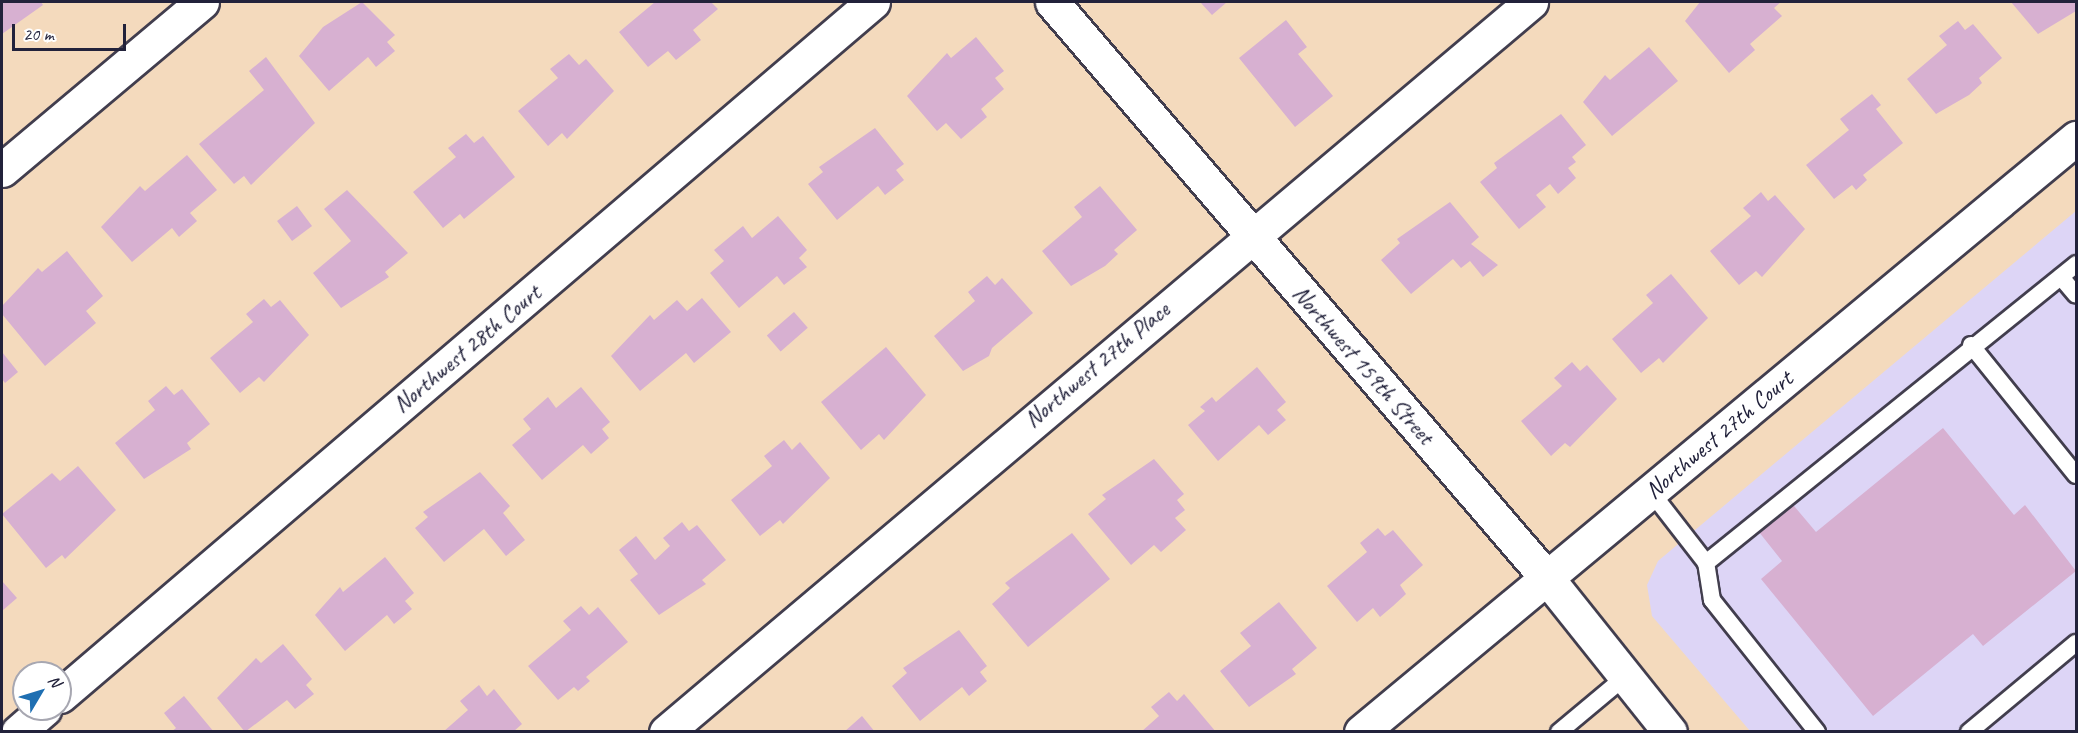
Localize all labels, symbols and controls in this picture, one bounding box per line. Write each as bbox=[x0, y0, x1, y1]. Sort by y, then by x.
scale bar bbox=[15, 12, 129, 50]
text: 20 m bbox=[23, 23, 54, 45]
street label: Northwest 28th Court bbox=[387, 279, 547, 419]
street label: Northwest 159th Street bbox=[1286, 279, 1440, 451]
street label: Northwest 27th Place bbox=[1018, 296, 1176, 434]
street label: Northwest 27th Court bbox=[1639, 365, 1799, 505]
north arrow bbox=[12, 661, 72, 721]
text: N bbox=[44, 671, 66, 691]

